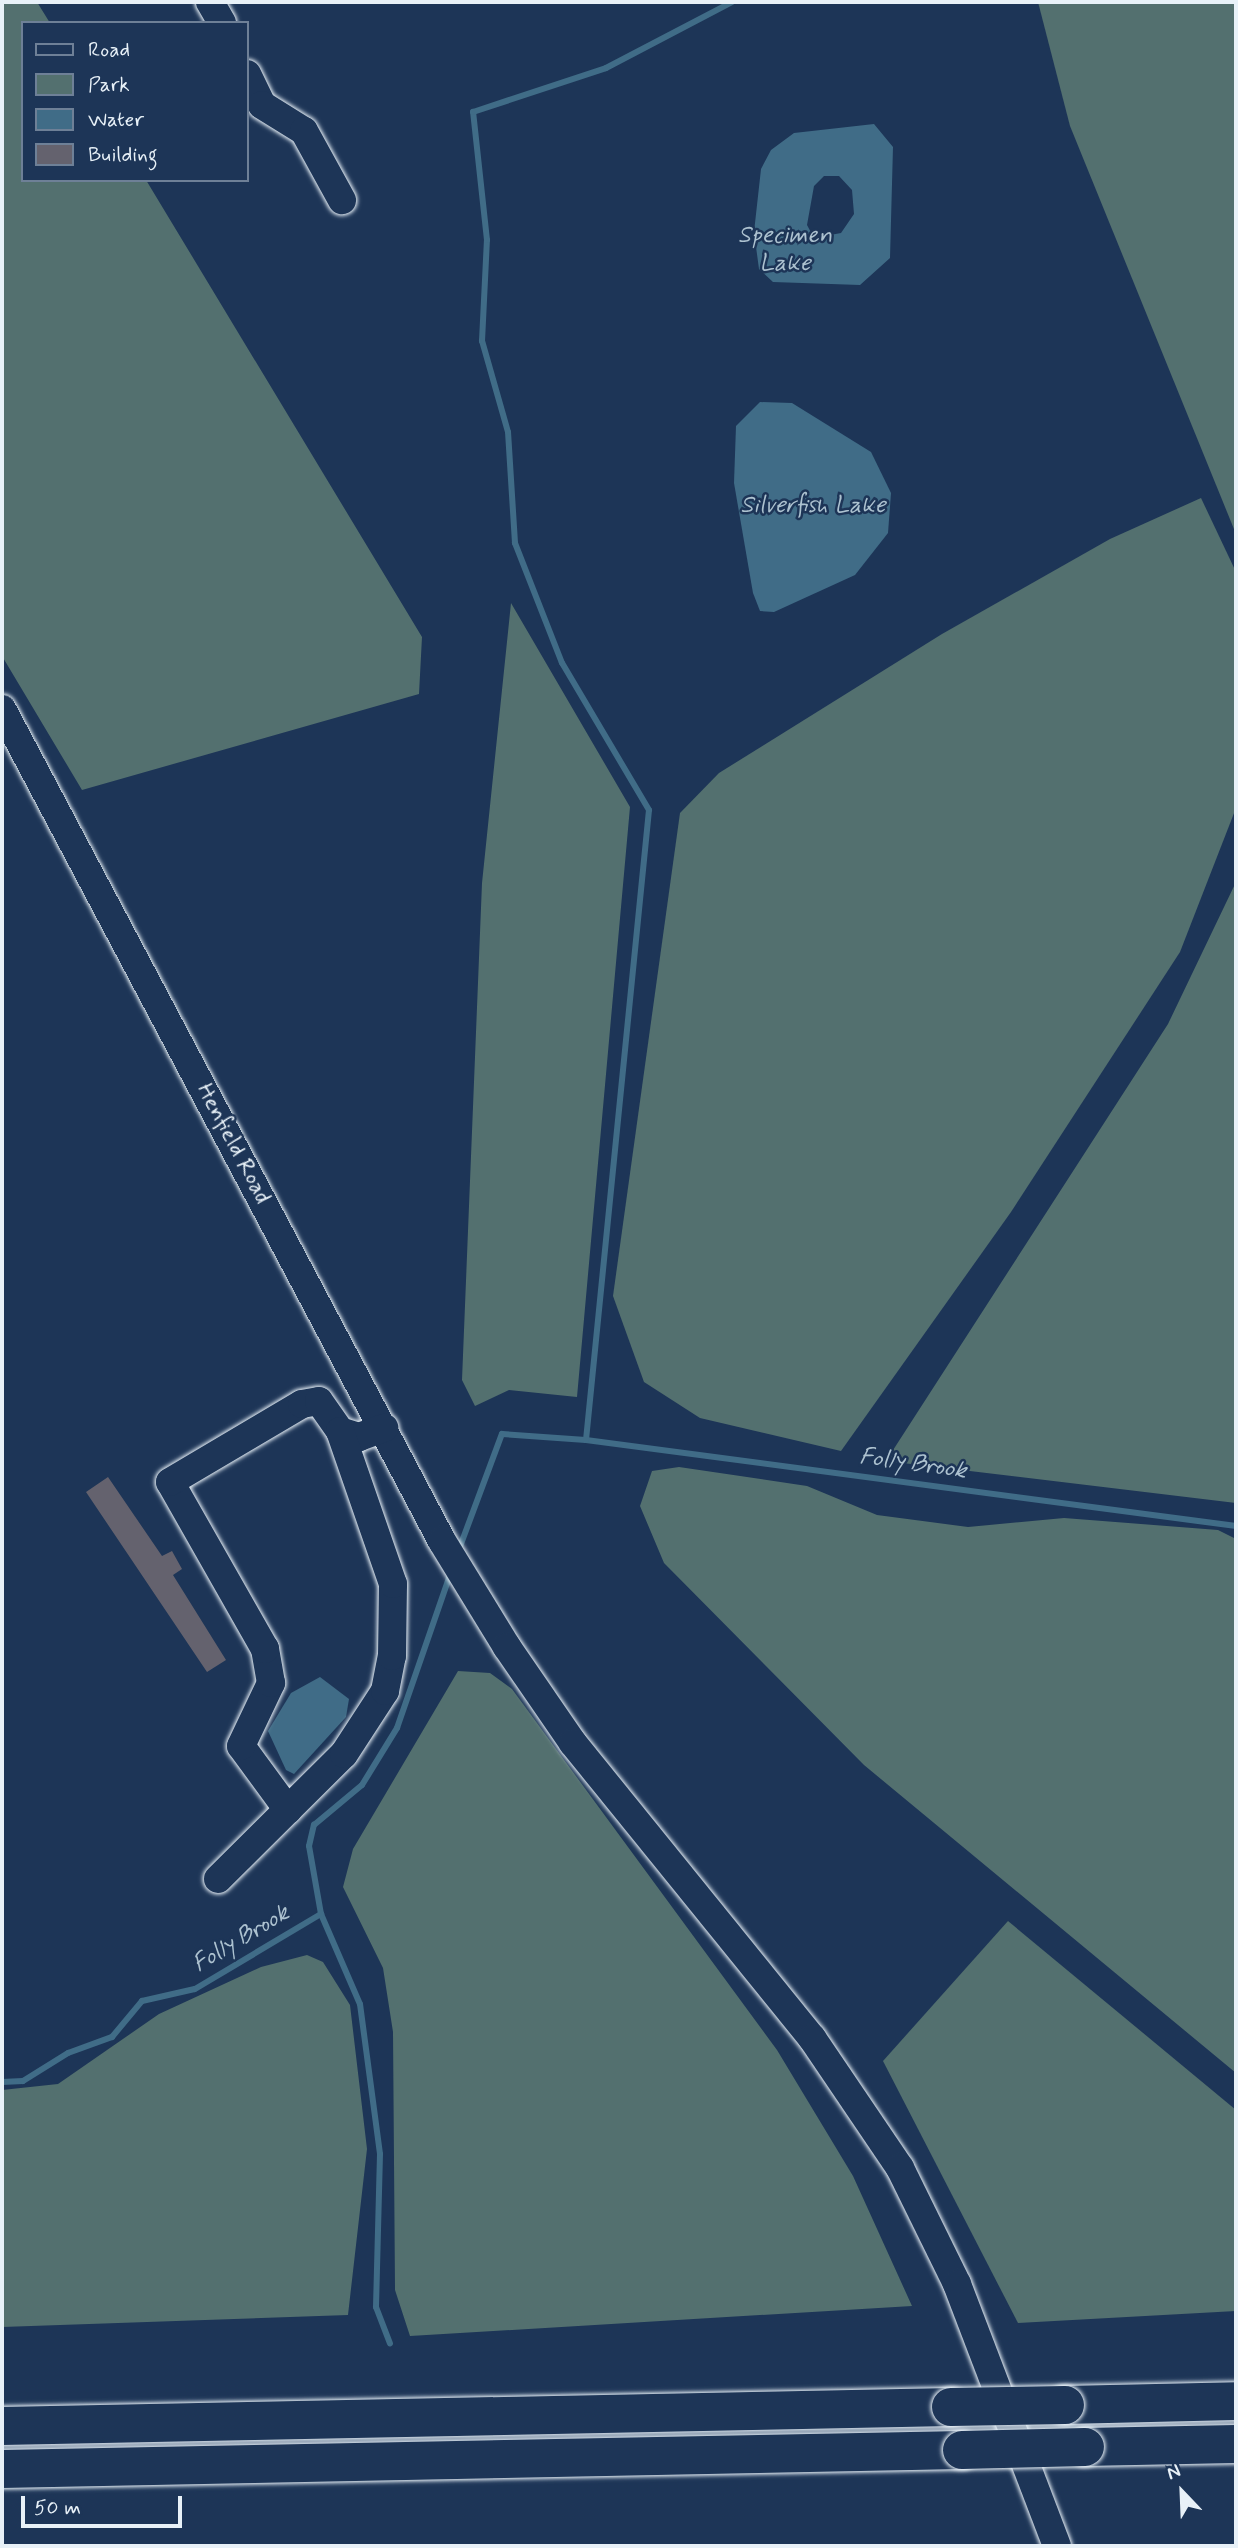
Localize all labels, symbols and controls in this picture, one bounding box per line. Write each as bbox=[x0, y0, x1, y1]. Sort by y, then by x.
legend bbox=[21, 21, 248, 182]
text: Road bbox=[88, 36, 130, 64]
text: Park bbox=[88, 71, 130, 99]
text: Water bbox=[88, 106, 144, 134]
text: Building bbox=[88, 141, 158, 169]
water label: Specimen Lake bbox=[738, 222, 832, 278]
water label: Silverfish Lake bbox=[740, 492, 886, 520]
street label: Henfield Road bbox=[190, 1080, 276, 1208]
water label: Folly Brook bbox=[857, 1442, 969, 1486]
water label: Folly Brook bbox=[187, 1899, 295, 1979]
north arrow bbox=[1147, 2457, 1217, 2527]
text: N bbox=[1163, 2458, 1184, 2486]
scale bar bbox=[24, 2482, 186, 2526]
text: 50 m bbox=[34, 2494, 81, 2522]

